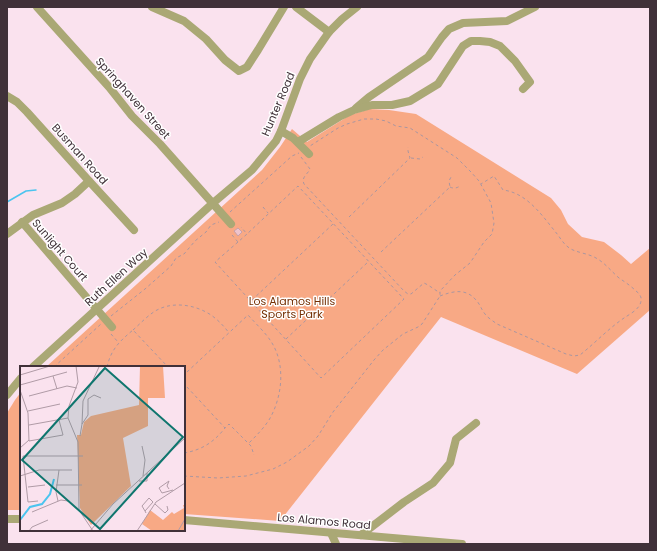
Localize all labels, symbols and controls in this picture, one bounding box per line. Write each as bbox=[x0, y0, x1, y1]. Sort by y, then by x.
street label: Springhaven Street bbox=[92, 54, 174, 142]
street label: Hunter Road bbox=[257, 70, 299, 138]
street label: Busman Road bbox=[48, 120, 112, 188]
street label: Sunlight Court bbox=[28, 215, 92, 285]
street label: Ruth Ellen Way bbox=[81, 244, 152, 310]
park label: Los Alamos Hills Sports Park bbox=[249, 293, 336, 322]
inset map bbox=[20, 366, 185, 531]
street label: Los Alamos Road bbox=[277, 509, 371, 533]

